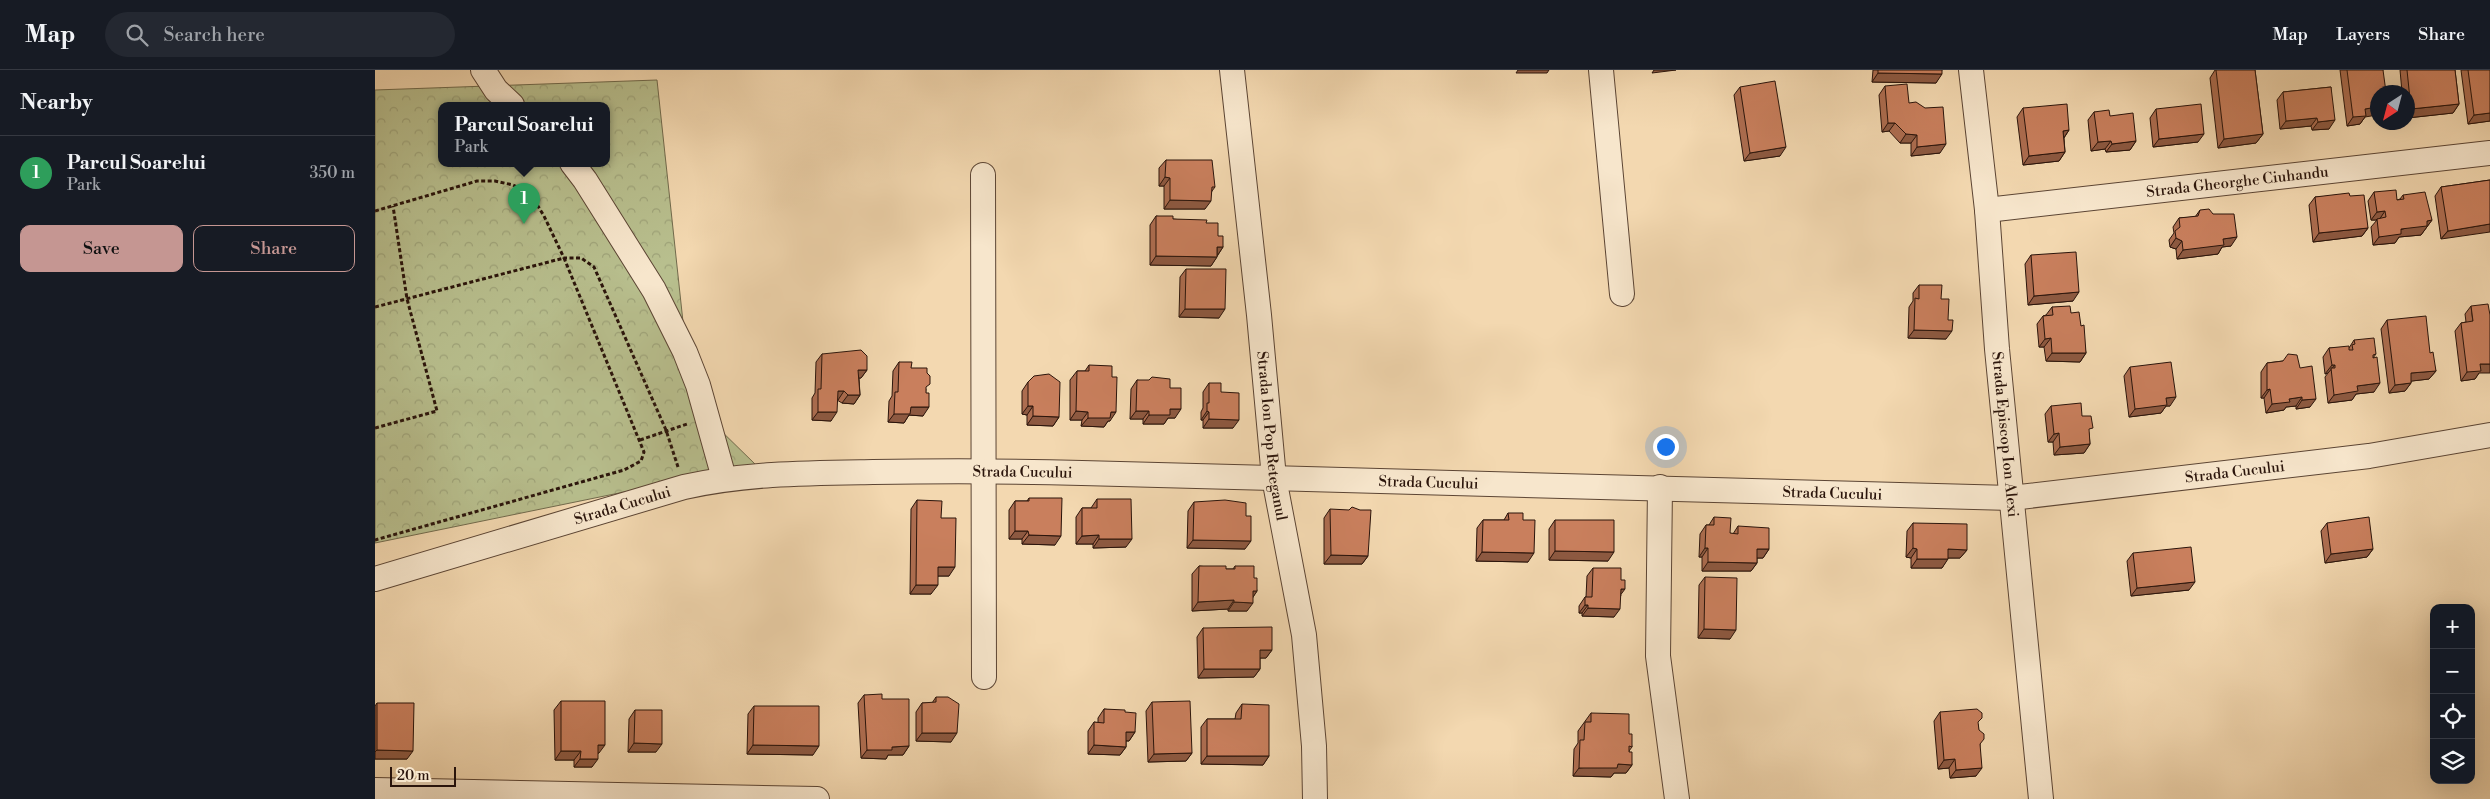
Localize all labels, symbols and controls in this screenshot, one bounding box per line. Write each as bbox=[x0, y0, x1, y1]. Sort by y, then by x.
search box bbox=[105, 12, 455, 57]
text: Map bbox=[25, 20, 75, 50]
icon: search bbox=[123, 21, 151, 49]
text: Search here bbox=[163, 23, 265, 47]
text: Map bbox=[2273, 23, 2308, 46]
text: Layers bbox=[2336, 23, 2390, 46]
text: Share bbox=[2418, 23, 2465, 46]
north arrow bbox=[2370, 85, 2415, 130]
text: Nearby bbox=[20, 90, 93, 116]
popup bbox=[438, 102, 610, 167]
text: Parcul Soarelui bbox=[455, 113, 593, 137]
text: Park bbox=[455, 137, 488, 157]
text: Parcul Soarelui bbox=[67, 151, 206, 175]
street label: Strada Gheorghe Ciuhandu bbox=[2145, 162, 2330, 202]
text: 1 bbox=[32, 163, 40, 183]
text: 350 m bbox=[309, 163, 355, 183]
text: Park bbox=[67, 175, 100, 195]
pin: 1 bbox=[508, 183, 540, 224]
button: Save bbox=[20, 225, 183, 272]
button: Share bbox=[193, 225, 355, 272]
street label: Strada Ion Pop Reteganul bbox=[1252, 350, 1291, 523]
street label: Strada Episcop Ion Alexi bbox=[1987, 351, 2022, 518]
your location bbox=[1653, 434, 1679, 460]
street label: Strada Cucului bbox=[2184, 457, 2286, 488]
street label: Strada Cucului bbox=[973, 462, 1073, 483]
street label: Strada Cucului bbox=[1378, 472, 1479, 494]
street label: Strada Cucului bbox=[572, 482, 673, 529]
street label: Strada Cucului bbox=[1782, 483, 1883, 505]
map controls bbox=[2430, 604, 2475, 784]
button: + bbox=[2430, 604, 2475, 649]
button: − bbox=[2430, 649, 2475, 694]
button: locate bbox=[2430, 694, 2475, 739]
button: layers bbox=[2430, 739, 2475, 784]
scale bar bbox=[390, 764, 456, 787]
text: 20 m bbox=[397, 767, 429, 785]

